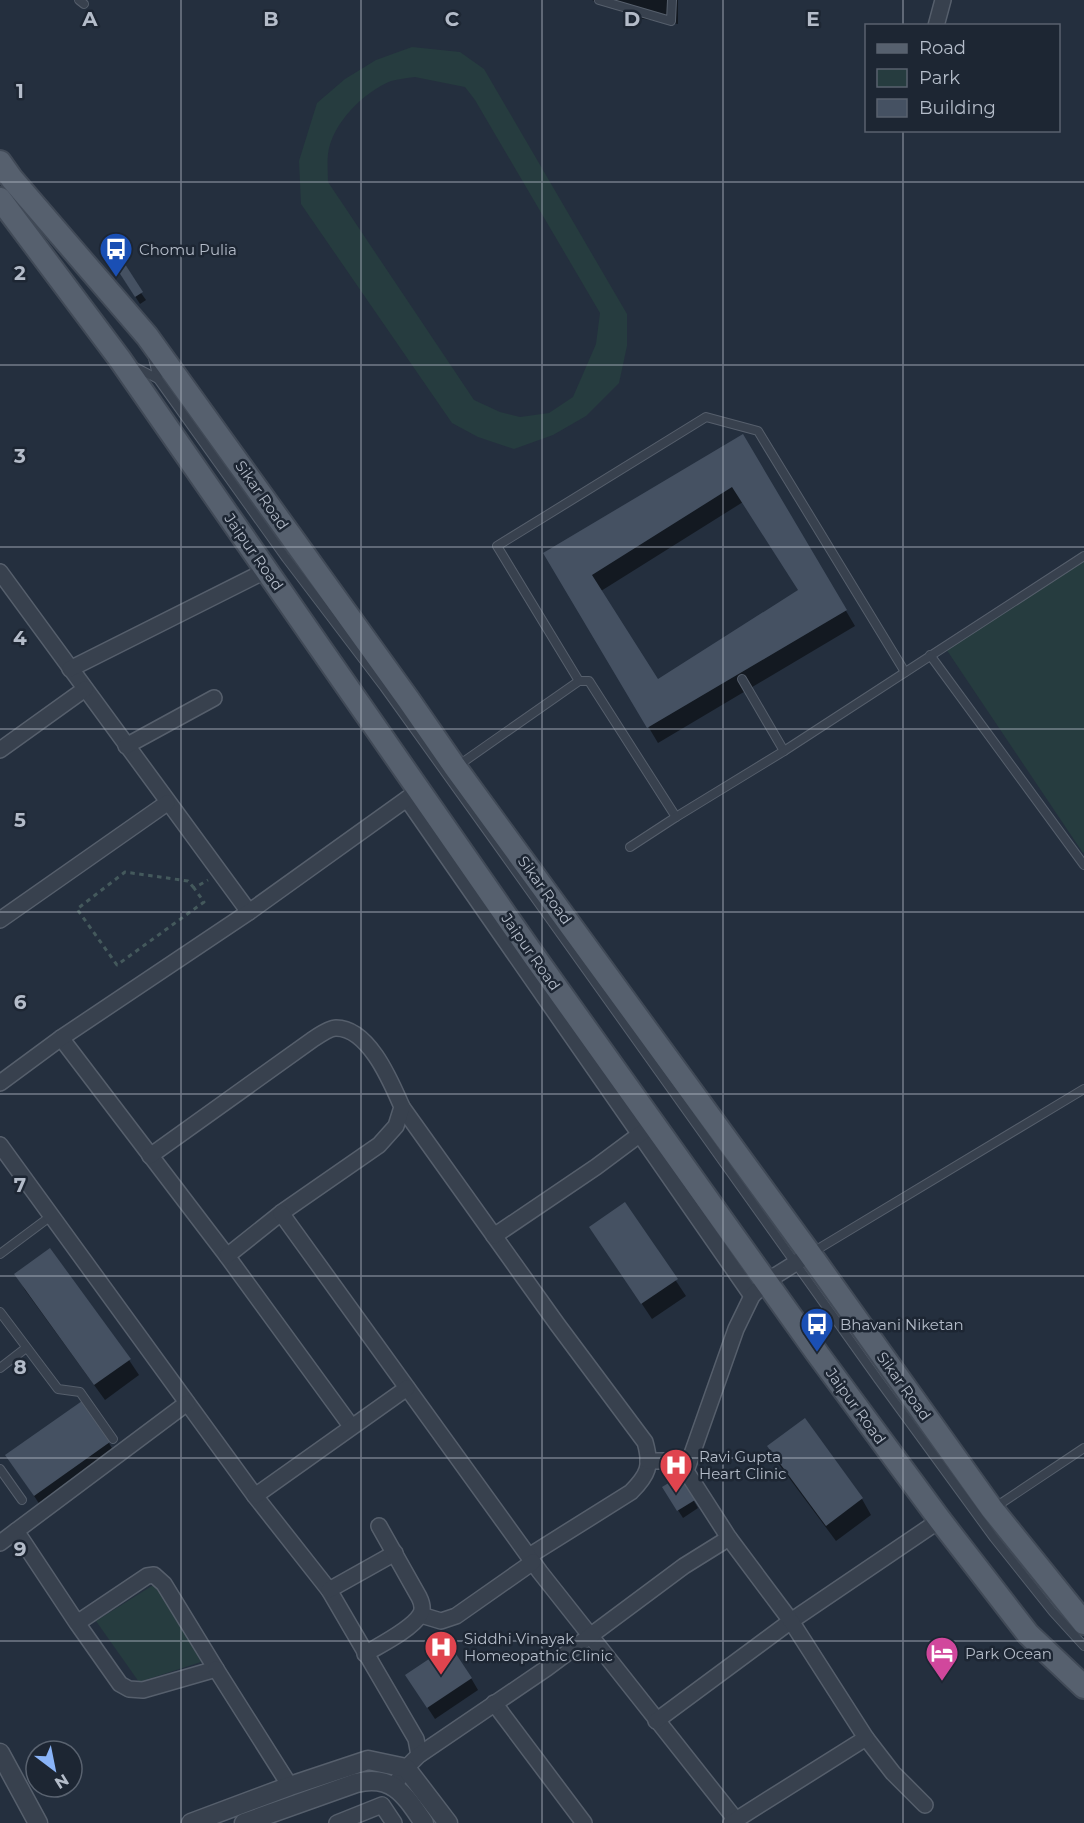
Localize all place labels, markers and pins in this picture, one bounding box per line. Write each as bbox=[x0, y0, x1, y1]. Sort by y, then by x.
bus stop icon: Chomu Pulia bbox=[98, 231, 134, 278]
place label: Chomu Pulia bbox=[139, 240, 237, 259]
bus stop icon: Bhavani Niketan bbox=[799, 1306, 835, 1353]
place label: Bhavani Niketan bbox=[840, 1315, 964, 1334]
hospital icon: Ravi Gupta Heart Clinic bbox=[658, 1447, 694, 1494]
place label: Ravi Gupta Heart Clinic bbox=[699, 1447, 786, 1483]
hospital icon: Siddhi Vinayak Homeopathic Clinic bbox=[423, 1629, 459, 1676]
place label: Siddhi Vinayak Homeopathic Clinic bbox=[464, 1629, 613, 1665]
hotel icon: Park Ocean bbox=[924, 1635, 960, 1682]
place label: Park Ocean bbox=[965, 1644, 1052, 1663]

